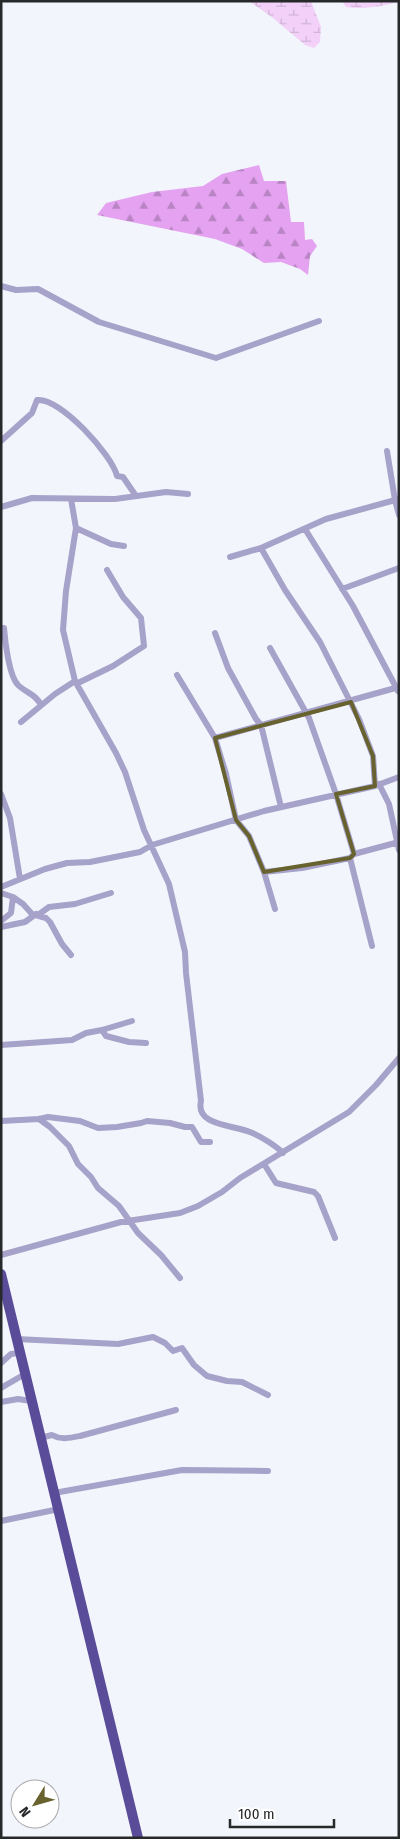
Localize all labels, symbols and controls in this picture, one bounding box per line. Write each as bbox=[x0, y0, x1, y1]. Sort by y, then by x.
north arrow bbox=[10, 1779, 60, 1829]
scale bar bbox=[230, 1796, 334, 1828]
text: N bbox=[16, 1803, 34, 1820]
text: 100 m bbox=[238, 1805, 275, 1823]

